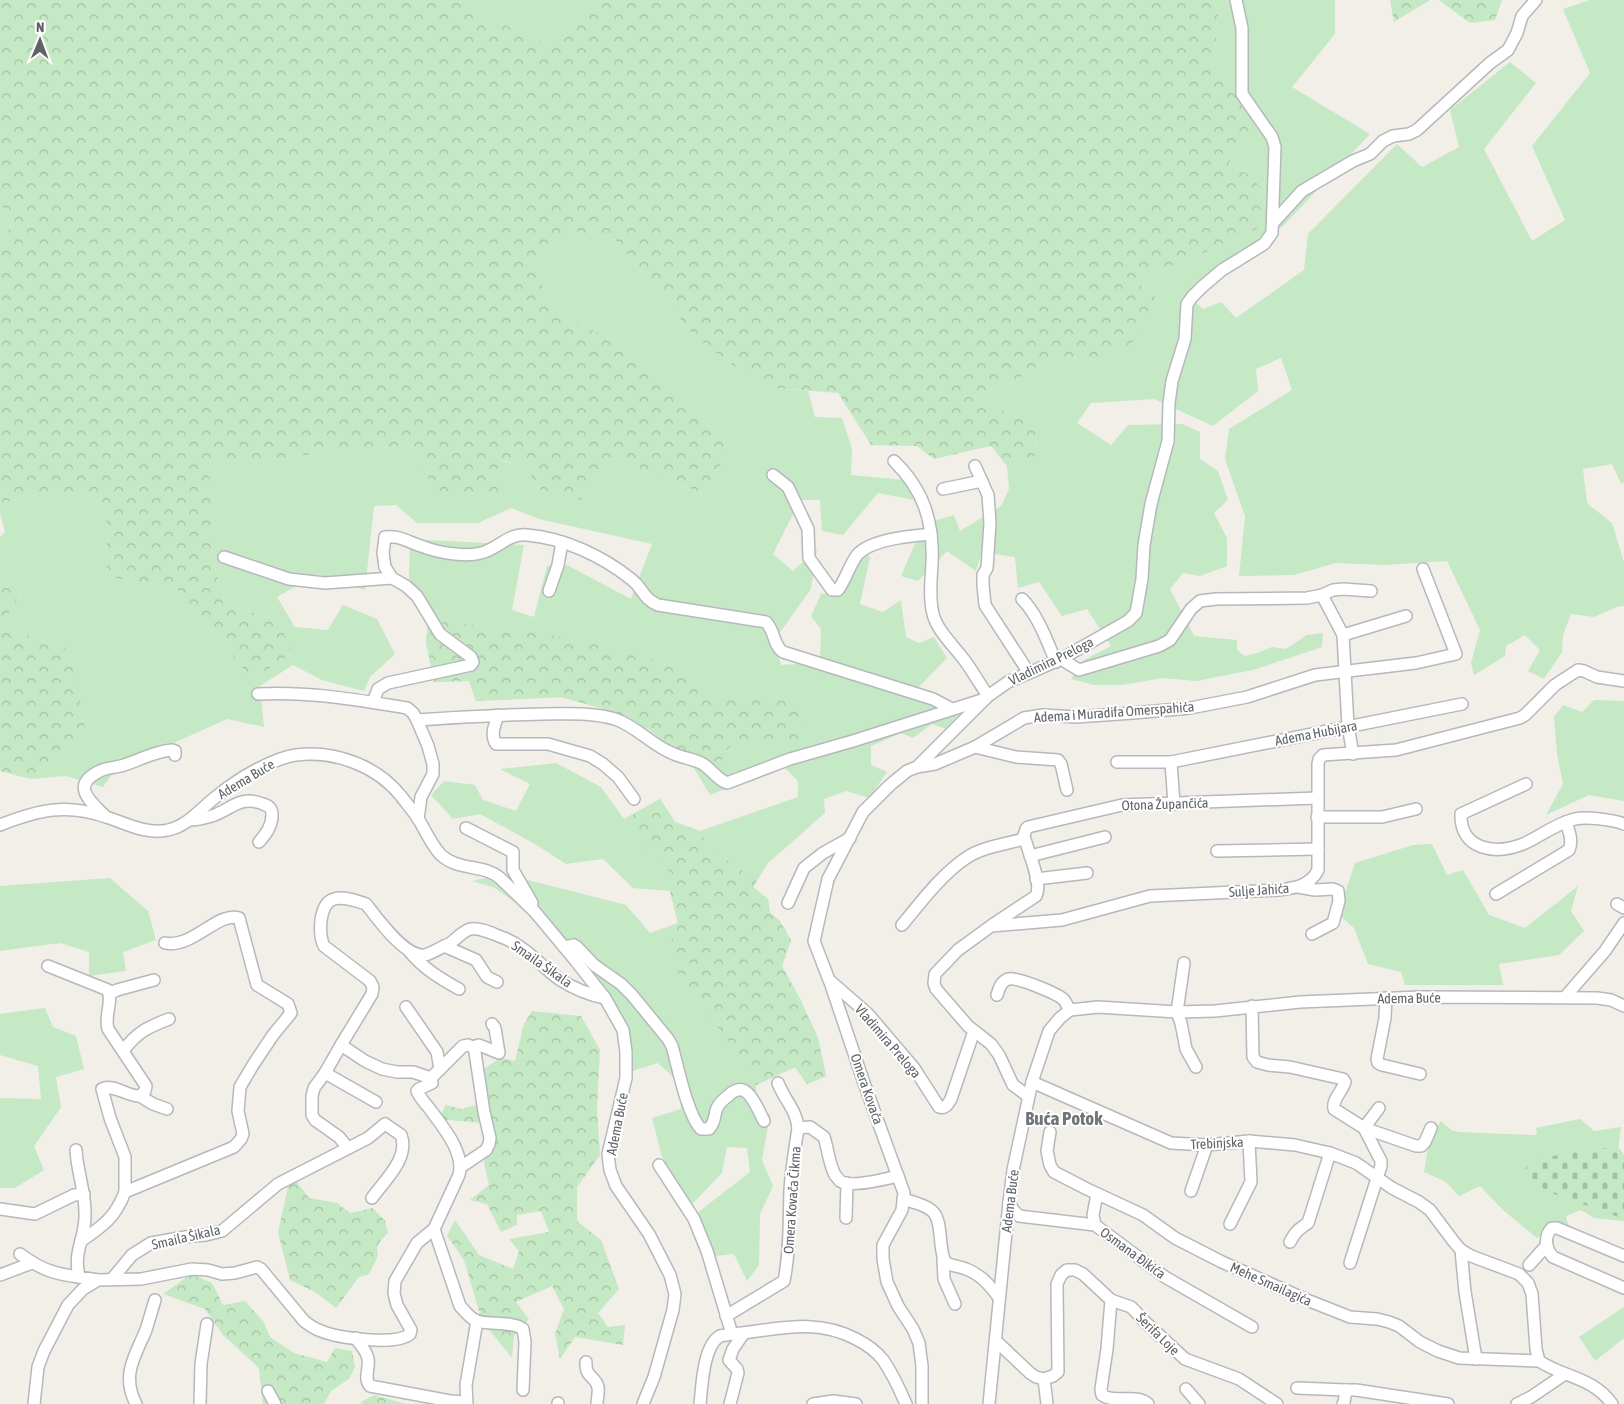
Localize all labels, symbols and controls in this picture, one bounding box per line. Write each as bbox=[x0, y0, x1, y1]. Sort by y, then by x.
north arrow bbox=[15, 15, 65, 65]
text: N bbox=[36, 19, 44, 35]
street label: Vladimira Preloga bbox=[1006, 634, 1096, 688]
street label: Adema i Muradifa Omerspahića bbox=[1033, 698, 1195, 726]
street label: Adema Hubijara bbox=[1274, 717, 1358, 749]
street label: Adema Buće bbox=[215, 756, 277, 802]
street label: Otona Župančića bbox=[1121, 794, 1209, 814]
street label: Sulje Jahića bbox=[1228, 880, 1290, 900]
street label: Smaila Šikala bbox=[509, 937, 575, 991]
street label: Adema Buće bbox=[1377, 989, 1441, 1007]
street label: Vladimira Preloga bbox=[852, 1001, 924, 1081]
street label: Omera Kovača bbox=[847, 1052, 887, 1126]
street label: Adema Buće bbox=[603, 1091, 631, 1157]
district label: Buća Potok bbox=[1025, 1107, 1103, 1129]
street label: Trebinjska bbox=[1190, 1134, 1244, 1152]
street label: Omera Kovača Čikma bbox=[779, 1146, 804, 1254]
street label: Adema Buće bbox=[998, 1169, 1022, 1233]
street label: Smaila Šikala bbox=[150, 1221, 222, 1253]
street label: Osmana Đikića bbox=[1097, 1224, 1169, 1282]
street label: Mehe Smailagića bbox=[1228, 1259, 1314, 1309]
street label: Šerifa Loje bbox=[1133, 1310, 1183, 1358]

